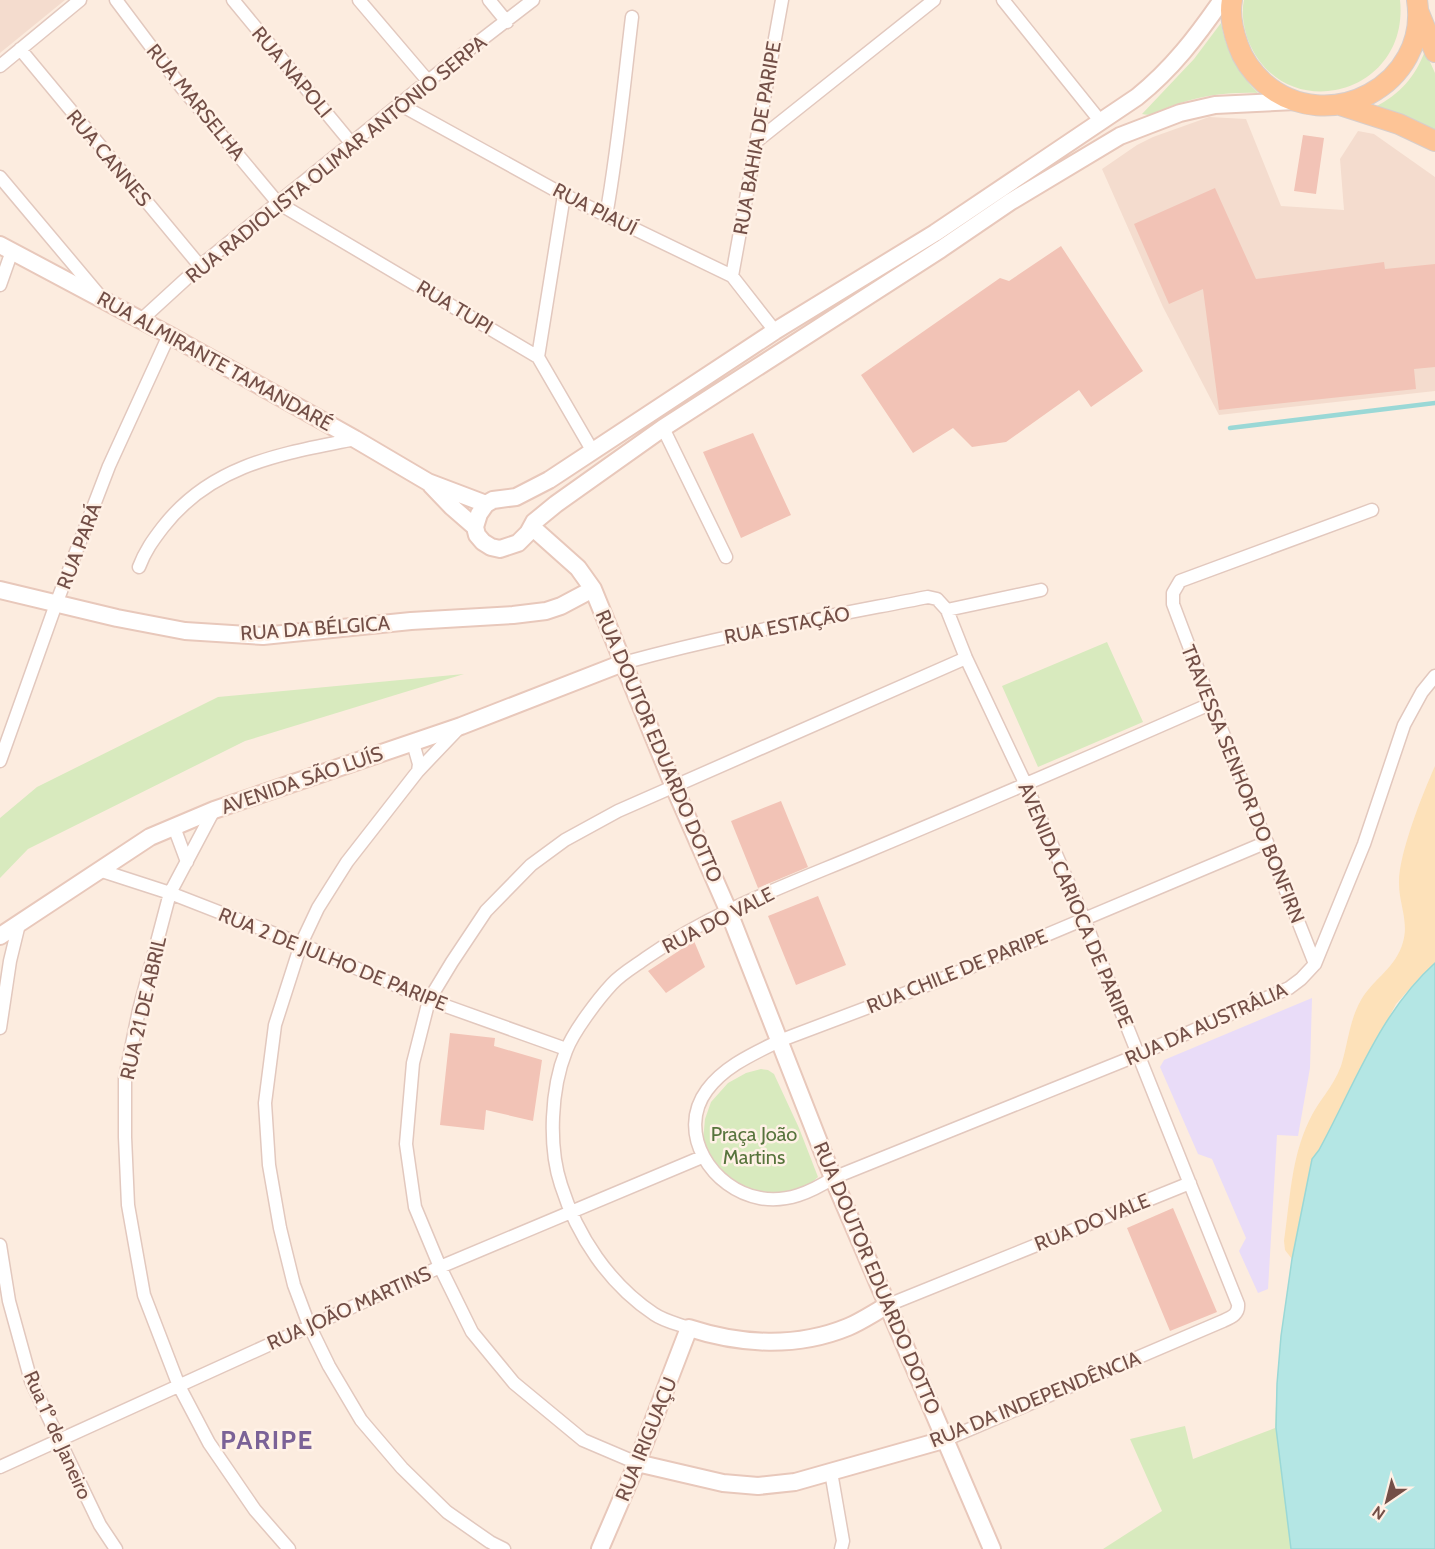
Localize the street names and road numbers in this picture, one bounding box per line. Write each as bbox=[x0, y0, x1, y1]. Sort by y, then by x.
street label: RUA NAPOLI bbox=[247, 22, 337, 122]
street label: RUA RADIOLISTA OLIMAR ANTÔNIO SERPA bbox=[181, 30, 492, 288]
street label: RUA MARSELHA bbox=[142, 39, 251, 166]
street label: RUA BAHIA DE PARIPE bbox=[728, 39, 786, 237]
street label: RUA CANNES bbox=[62, 105, 157, 211]
street label: RUA PIAUÍ bbox=[549, 178, 641, 240]
street label: RUA TUPI bbox=[413, 275, 497, 339]
street label: RUA ALMIRANTE TAMANDARÉ bbox=[93, 286, 337, 436]
street label: RUA PARÁ bbox=[52, 499, 107, 592]
street label: RUA ESTAÇÃO bbox=[722, 601, 852, 649]
street label: RUA DOUTOR EDUARDO DOTTO bbox=[591, 606, 727, 886]
street label: RUA DA BÉLGICA bbox=[239, 611, 391, 645]
street label: TRAVESSA SENHOR DO BONFIRN bbox=[1176, 641, 1310, 927]
street label: AVENIDA SÃO LUÍS bbox=[218, 741, 386, 819]
street label: AVENIDA CARIOCA DE PARIPE bbox=[1013, 779, 1139, 1031]
street label: RUA DO VALE bbox=[658, 882, 778, 958]
street label: RUA 2 DE JULHO DE PARIPE bbox=[215, 902, 451, 1016]
street label: RUA CHILE DE PARIPE bbox=[863, 924, 1051, 1018]
street label: RUA 21 DE ABRIL bbox=[115, 934, 171, 1082]
street label: RUA DA AUSTRÁLIA bbox=[1121, 977, 1291, 1071]
street label: RUA DOUTOR EDUARDO DOTTO bbox=[809, 1138, 945, 1418]
street label: RUA DO VALE bbox=[1031, 1188, 1153, 1256]
street label: RUA JOÃO MARTINS bbox=[263, 1261, 435, 1355]
street label: RUA DA INDEPENDÊNCIA bbox=[926, 1345, 1144, 1452]
street label: Rua 1º de Janeiro bbox=[19, 1367, 97, 1503]
street label: RUA IRIGUAÇU bbox=[610, 1373, 682, 1505]

